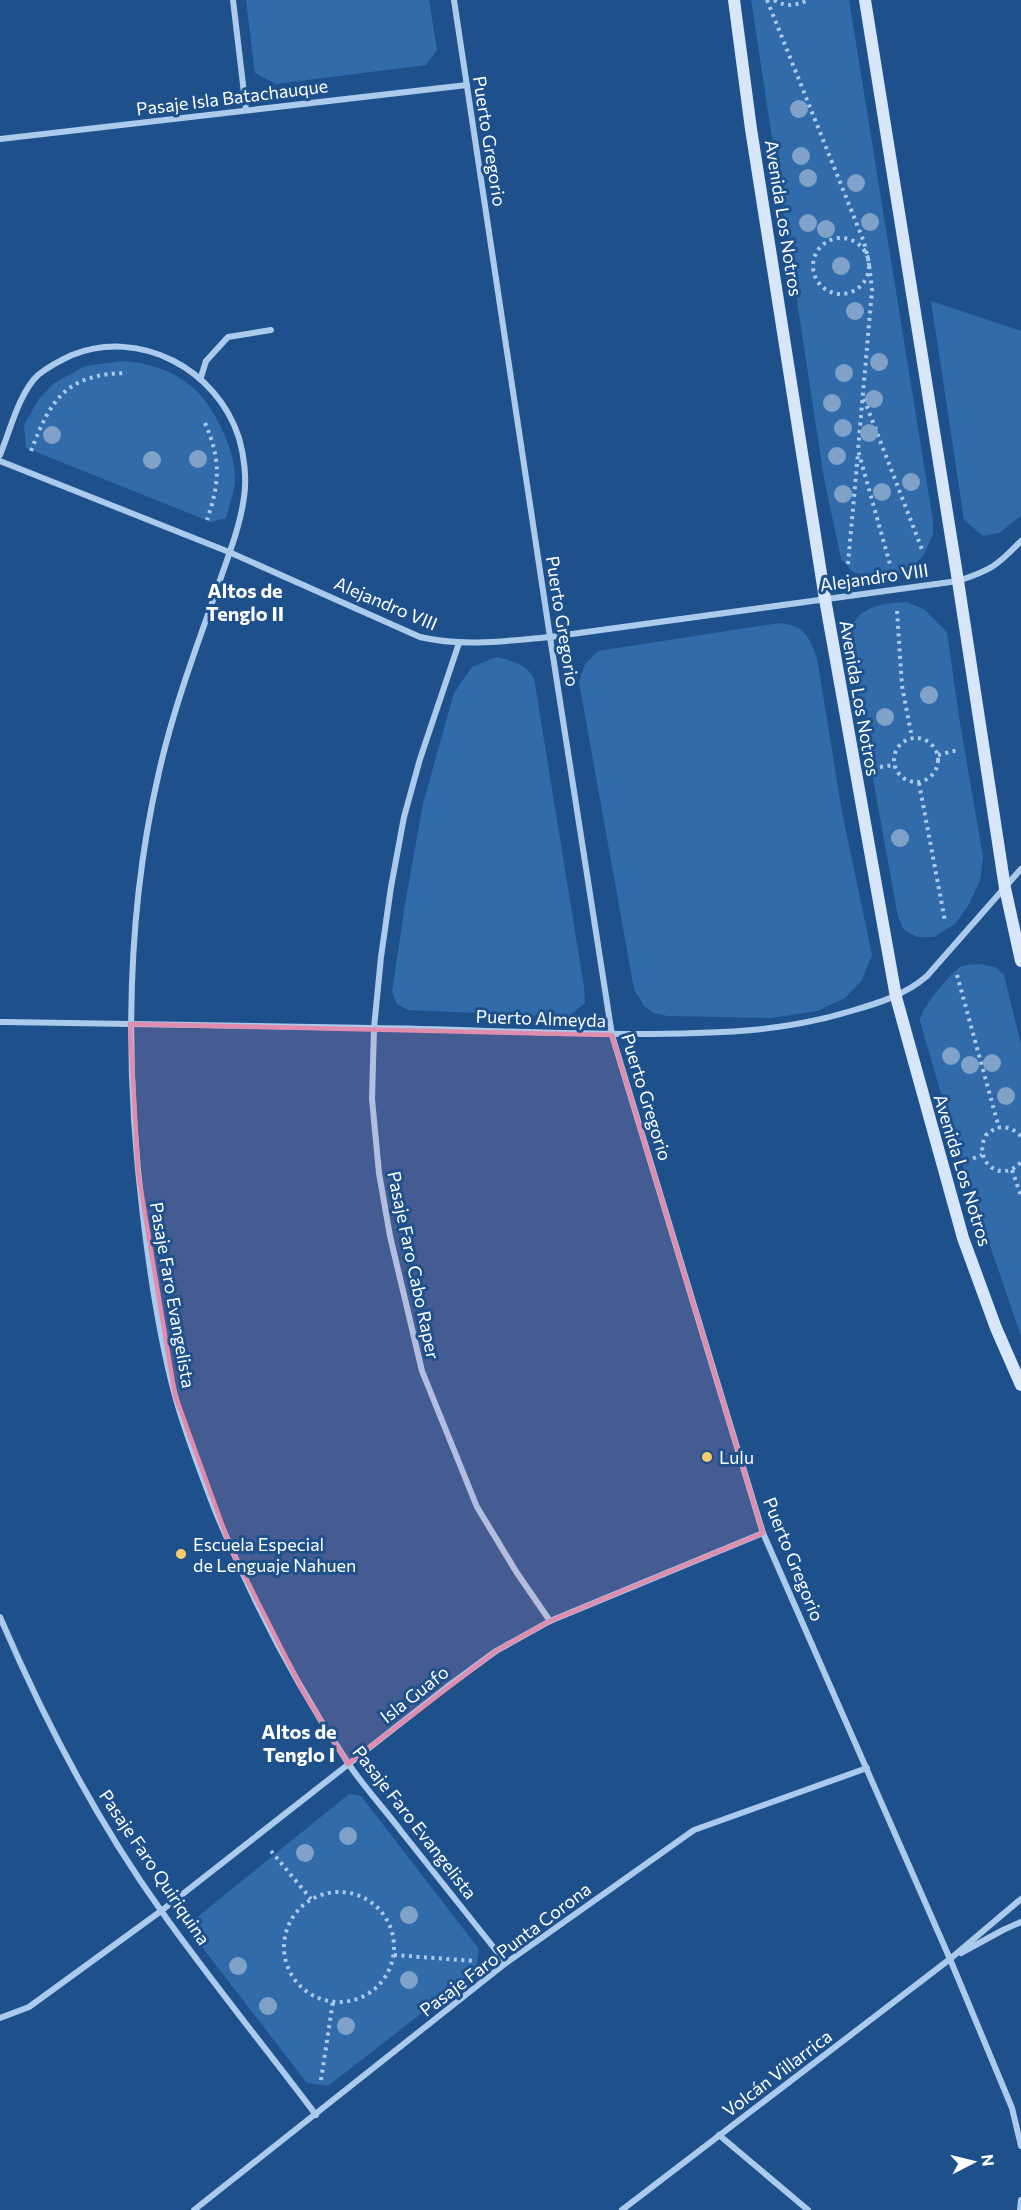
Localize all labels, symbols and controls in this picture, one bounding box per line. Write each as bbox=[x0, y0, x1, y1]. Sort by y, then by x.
street label: Pasaje Isla Batachauque bbox=[135, 74, 329, 120]
street label: Puerto Gregorio bbox=[469, 74, 511, 208]
street label: Avenida Los Notros bbox=[761, 138, 807, 298]
street label: Puerto Gregorio bbox=[542, 554, 584, 688]
street label: Alejandro VIII bbox=[818, 558, 930, 596]
street label: Alejandro VIII bbox=[331, 571, 441, 635]
district label: Altos de Tenglo II bbox=[206, 578, 284, 625]
street label: Avenida Los Notros bbox=[835, 618, 885, 778]
street label: Puerto Almeyda bbox=[475, 1005, 607, 1031]
street label: Puerto Gregorio bbox=[617, 1031, 677, 1163]
street label: Avenida Los Notros bbox=[929, 1091, 997, 1249]
street label: Pasaje Faro Cabo Raper bbox=[383, 1169, 445, 1361]
street label: Pasaje Faro Evangelista bbox=[146, 1200, 200, 1390]
place label: Lulu bbox=[719, 1446, 754, 1468]
marker: Lulu bbox=[700, 1450, 714, 1464]
street label: Puerto Gregorio bbox=[759, 1494, 829, 1624]
place label: Escuela Especial de Lenguaje Nahuen bbox=[193, 1533, 356, 1576]
marker: Escuela Especial de Lenguaje Nahuen bbox=[174, 1547, 188, 1561]
street label: Isla Guafo bbox=[375, 1660, 453, 1728]
district label: Altos de Tenglo I bbox=[261, 1719, 337, 1766]
street label: Pasaje Faro Evangelista bbox=[348, 1741, 482, 1903]
street label: Pasaje Faro Quiriquina bbox=[95, 1785, 215, 1949]
street label: Pasaje Faro Punta Corona bbox=[415, 1877, 595, 2021]
street label: Volcán Villarrica bbox=[718, 2025, 836, 2121]
north arrow bbox=[943, 2132, 1003, 2192]
text: N bbox=[978, 2153, 999, 2167]

